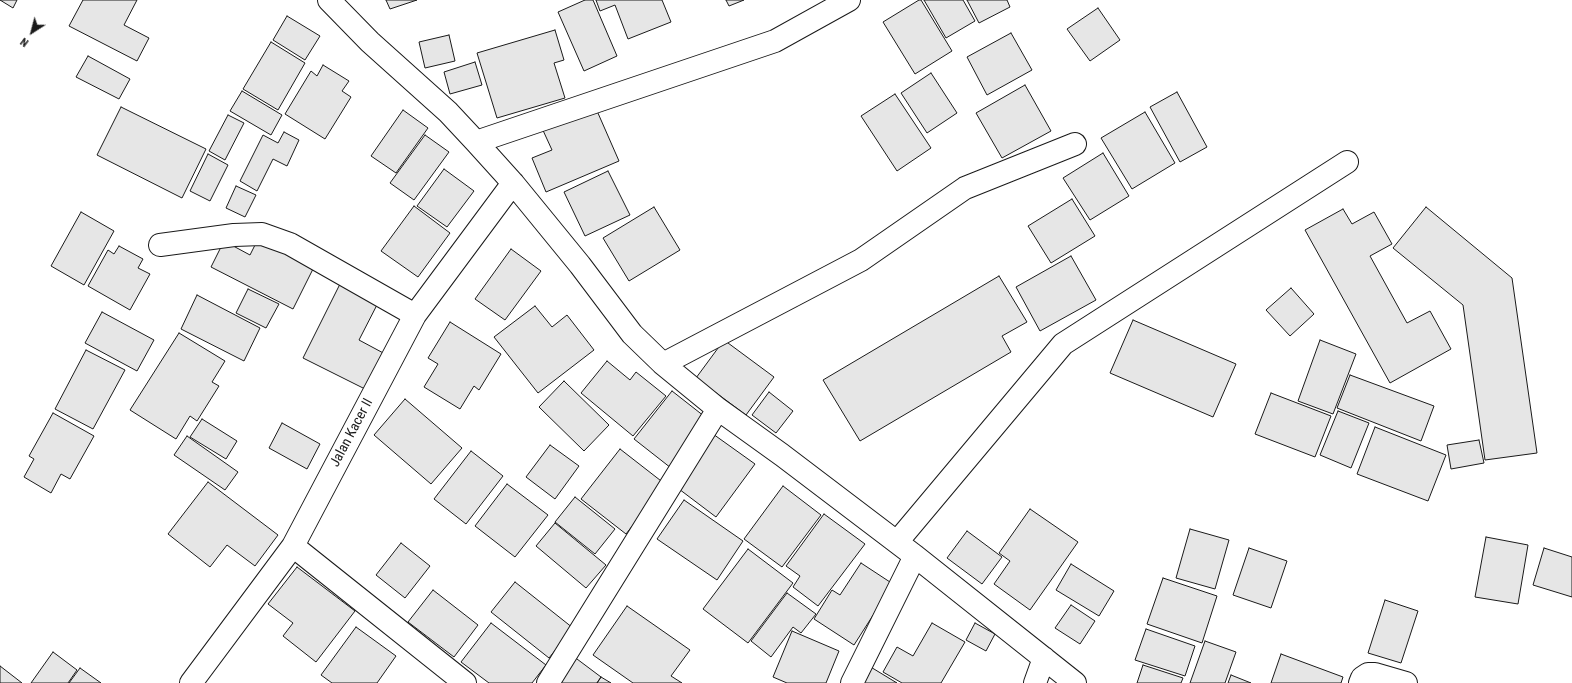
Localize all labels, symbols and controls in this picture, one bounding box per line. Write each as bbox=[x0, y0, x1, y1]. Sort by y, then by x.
north arrow bbox=[12, 12, 52, 52]
text: N bbox=[18, 35, 31, 49]
street label: Jalan Kacer II bbox=[327, 396, 377, 470]

